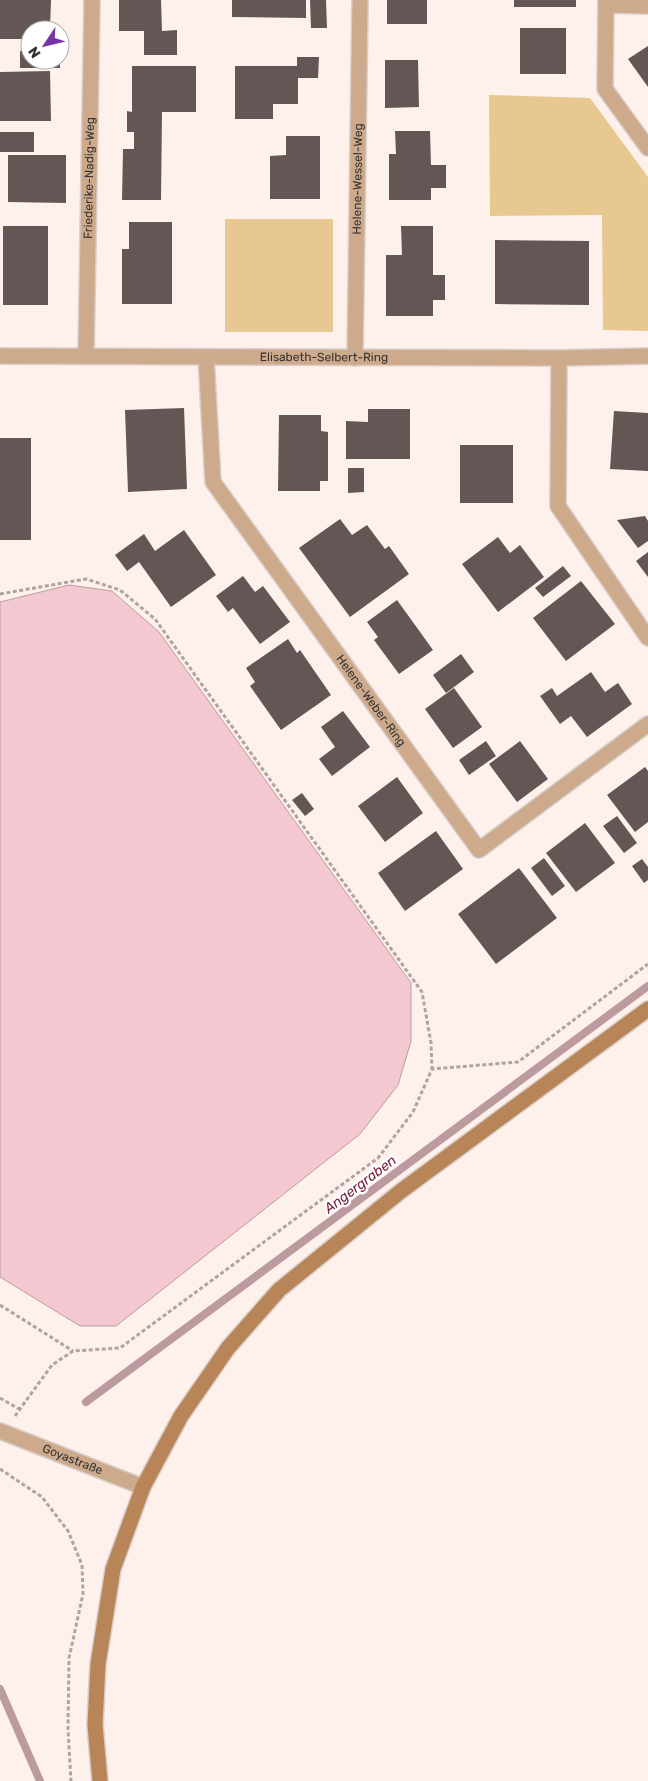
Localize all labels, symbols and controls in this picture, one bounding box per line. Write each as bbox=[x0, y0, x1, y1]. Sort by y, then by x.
north arrow bbox=[20, 20, 70, 70]
text: N bbox=[25, 43, 45, 61]
street label: Friederike-Nadig-Weg bbox=[81, 117, 97, 239]
street label: Helene-Wessel-Weg bbox=[350, 123, 365, 235]
street label: Elisabeth-Selbert-Ring bbox=[260, 350, 388, 364]
street label: Helene-Weber-Ring bbox=[333, 652, 409, 749]
water label: Angergraben bbox=[320, 1152, 400, 1218]
street label: Goyastraße bbox=[40, 1441, 105, 1478]

